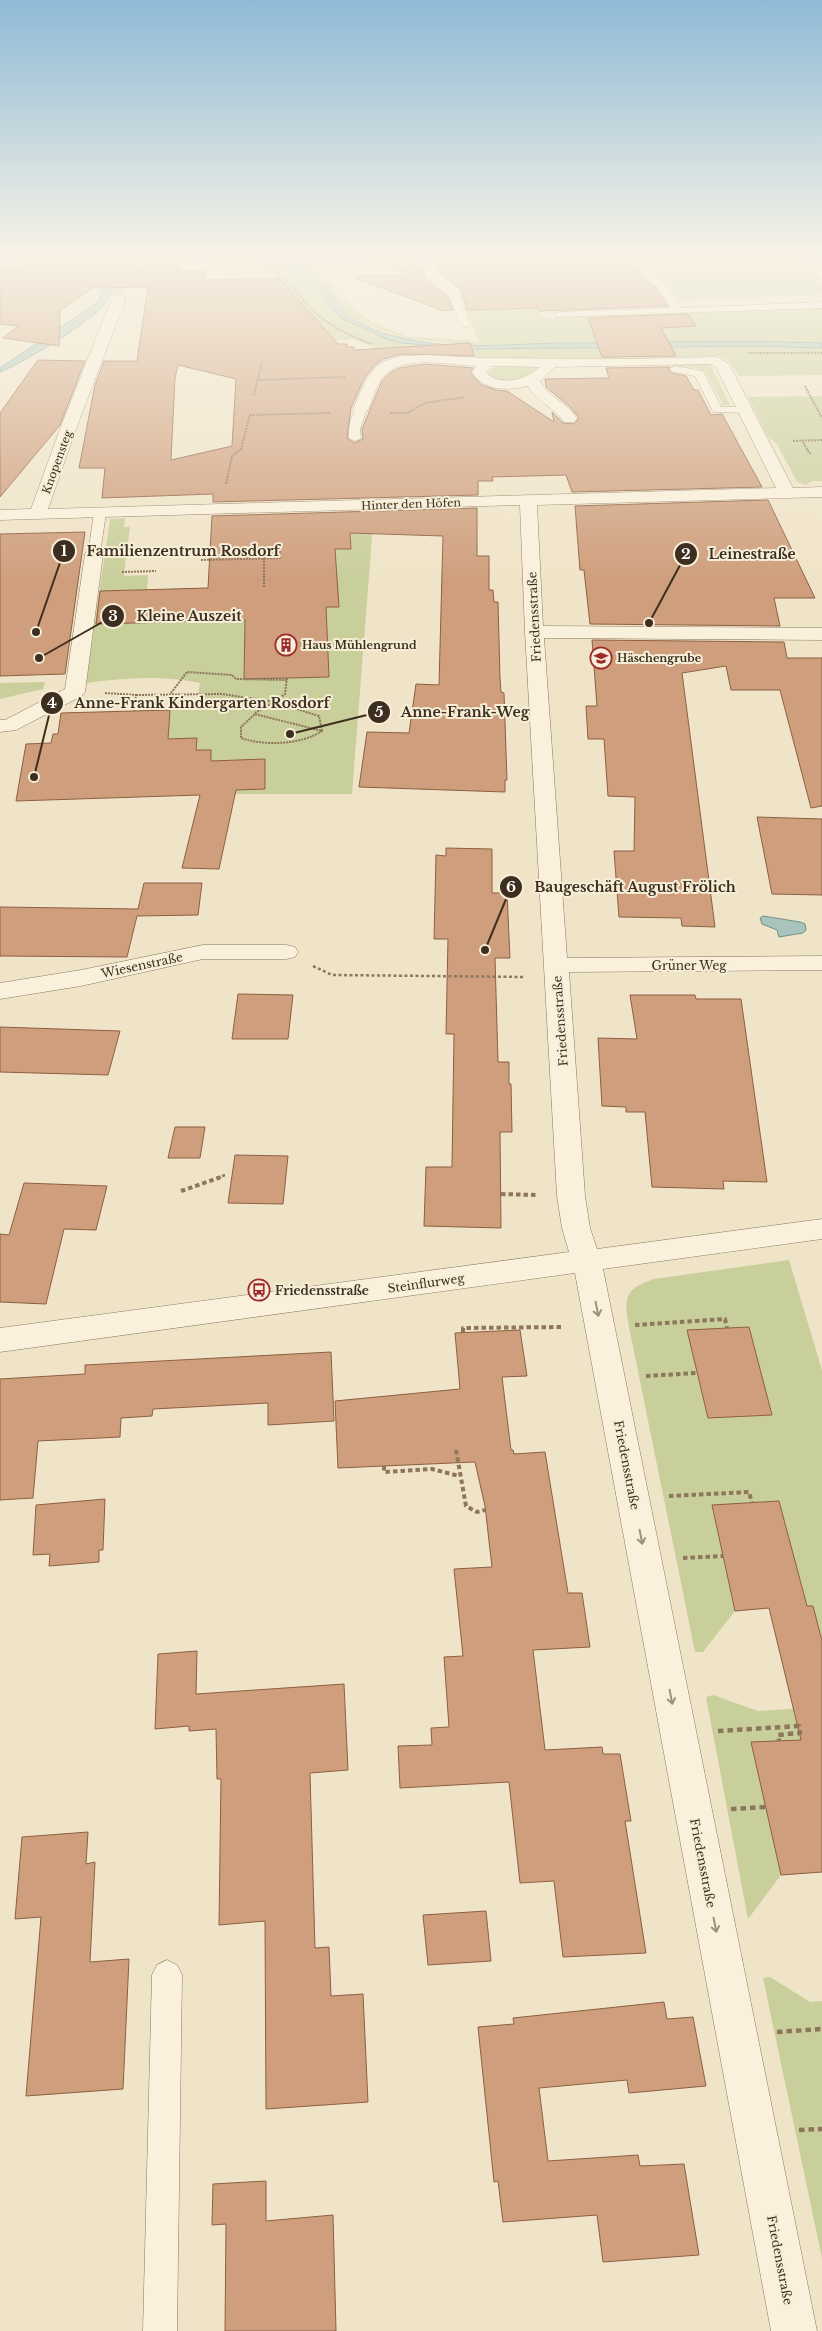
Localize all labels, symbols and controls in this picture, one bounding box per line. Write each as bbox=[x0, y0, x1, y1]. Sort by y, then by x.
street label: Knopensteg bbox=[39, 428, 75, 496]
street label: Hinter den Höfen bbox=[361, 495, 462, 513]
callout: Familienzentrum Rosdorf bbox=[51, 536, 289, 565]
callout: Leinestraße bbox=[673, 540, 806, 569]
text: 1 bbox=[61, 541, 68, 560]
text: Familienzentrum Rosdorf bbox=[86, 542, 281, 560]
text: 2 bbox=[681, 544, 691, 563]
text: Leinestraße bbox=[708, 545, 796, 563]
street label: Friedensstraße bbox=[524, 571, 544, 663]
callout: Kleine Auszeit bbox=[101, 601, 251, 630]
text: 3 bbox=[108, 606, 118, 625]
text: Kleine Auszeit bbox=[136, 607, 242, 625]
building icon: Haus Mühlengrund bbox=[274, 633, 298, 657]
place label: Haus Mühlengrund bbox=[302, 638, 417, 652]
school or university icon: Häschengrube bbox=[589, 646, 613, 670]
place label: Häschengrube bbox=[617, 651, 702, 665]
callout: Anne-Frank Kindergarten Rosdorf bbox=[39, 688, 340, 717]
text: 4 bbox=[47, 693, 57, 712]
text: Anne-Frank Kindergarten Rosdorf bbox=[73, 694, 332, 712]
callout: Anne-Frank-Weg bbox=[366, 697, 539, 726]
text: 5 bbox=[375, 702, 384, 721]
text: Anne-Frank-Weg bbox=[400, 703, 530, 721]
callout: Baugeschäft August Frölich bbox=[499, 872, 746, 901]
text: 6 bbox=[506, 877, 516, 896]
text: Baugeschäft August Frölich bbox=[534, 878, 736, 896]
street label: Wiesenstraße bbox=[99, 949, 184, 981]
street label: Grüner Weg bbox=[652, 958, 727, 973]
street label: Friedensstraße bbox=[549, 975, 571, 1067]
street label: Steinflurweg bbox=[387, 1270, 466, 1296]
bus stop icon: Friedensstraße bbox=[247, 1278, 271, 1302]
place label: Friedensstraße bbox=[275, 1283, 369, 1298]
one-way arrow bbox=[593, 1300, 603, 1316]
street label: Friedensstraße bbox=[611, 1419, 643, 1511]
one-way arrow bbox=[636, 1529, 646, 1545]
one-way arrow bbox=[667, 1688, 677, 1704]
street label: Friedensstraße bbox=[687, 1817, 719, 1909]
one-way arrow bbox=[711, 1917, 721, 1933]
street label: Friedensstraße bbox=[764, 2214, 796, 2306]

